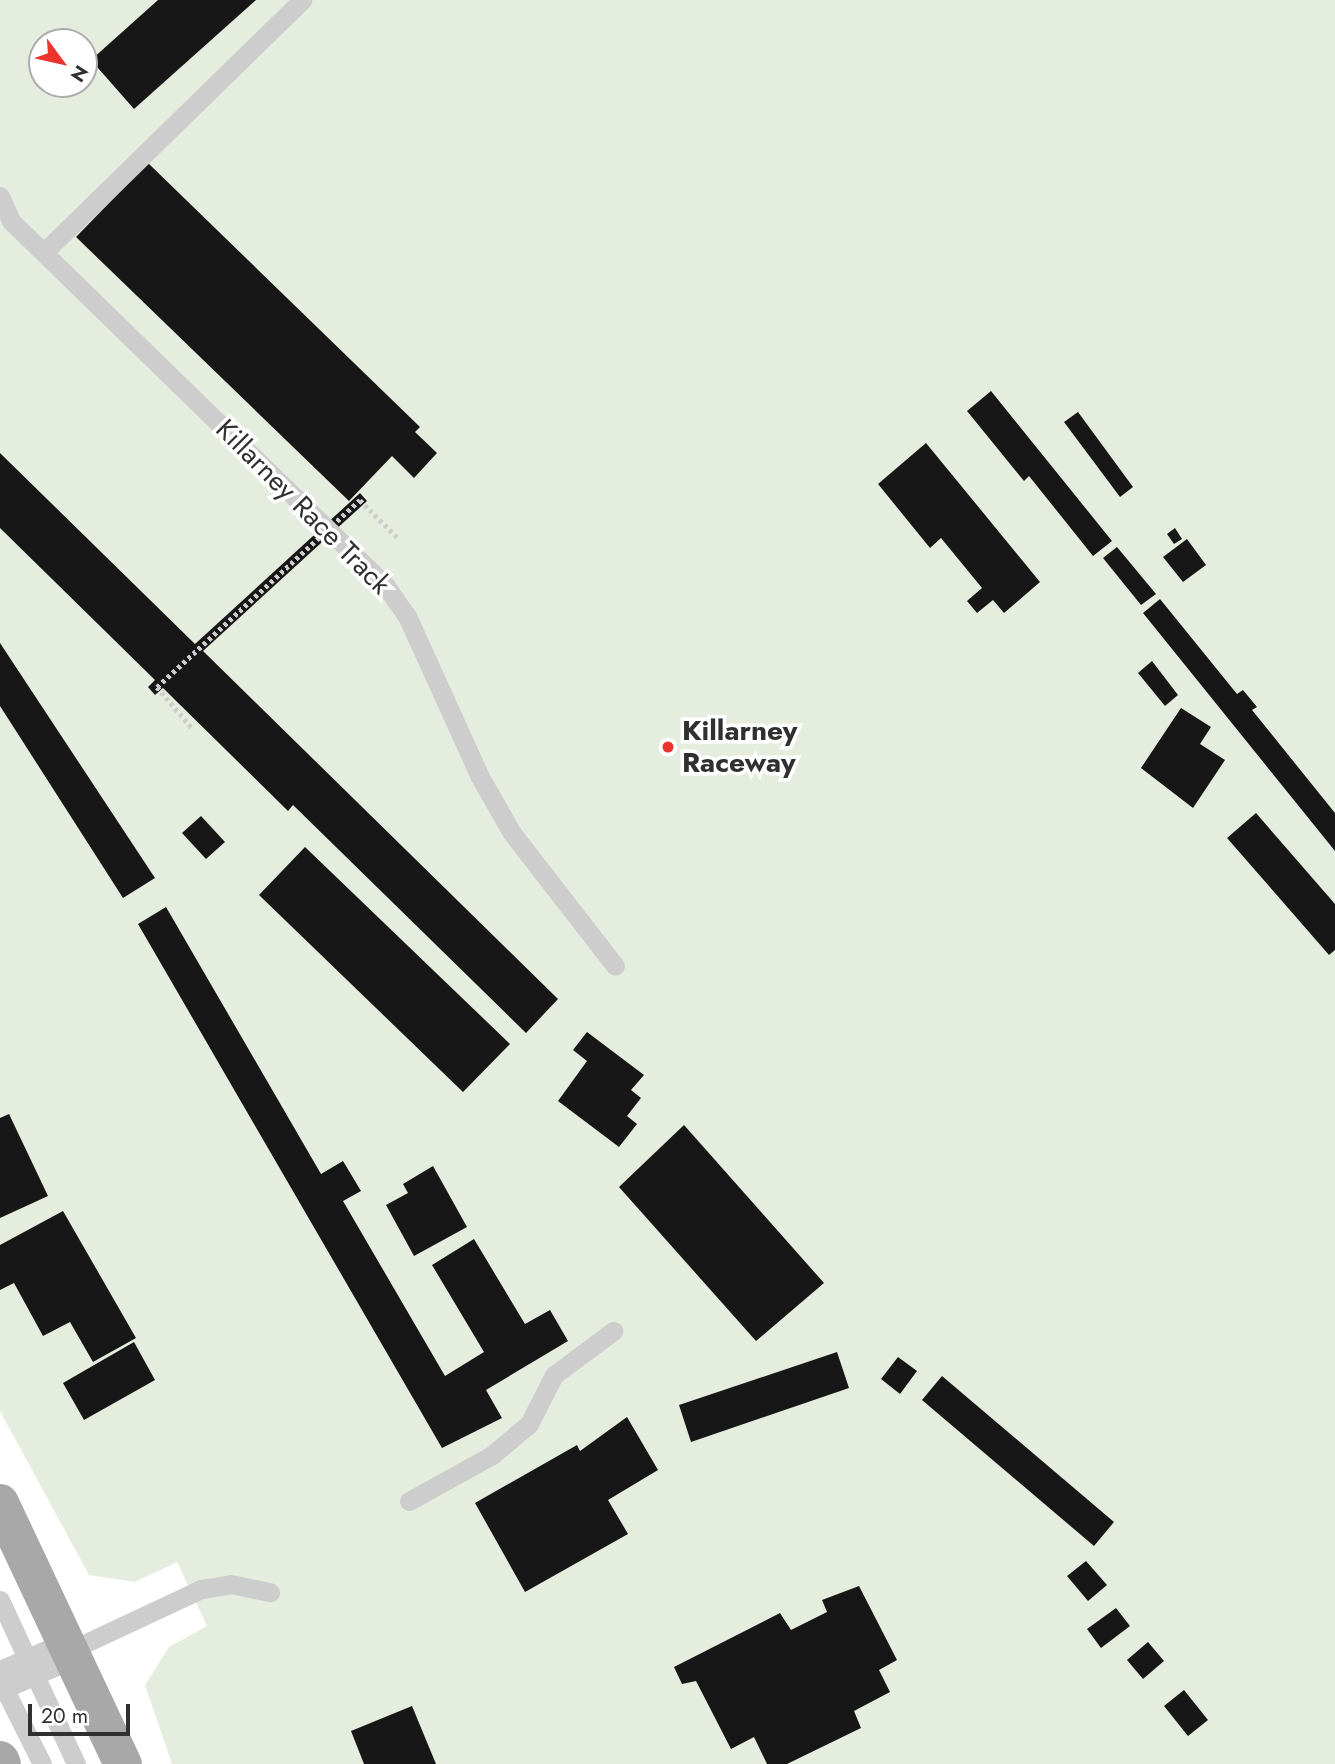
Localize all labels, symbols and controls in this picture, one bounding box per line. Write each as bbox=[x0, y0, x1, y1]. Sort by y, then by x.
north arrow bbox=[28, 28, 98, 98]
text: N bbox=[64, 60, 95, 87]
street label: Killarney Race Track bbox=[209, 413, 397, 601]
place label: Killarney Raceway bbox=[682, 714, 797, 780]
marker: Killarney Raceway bbox=[660, 739, 676, 755]
scale bar bbox=[32, 1690, 133, 1734]
text: 20 m bbox=[41, 1701, 88, 1731]

